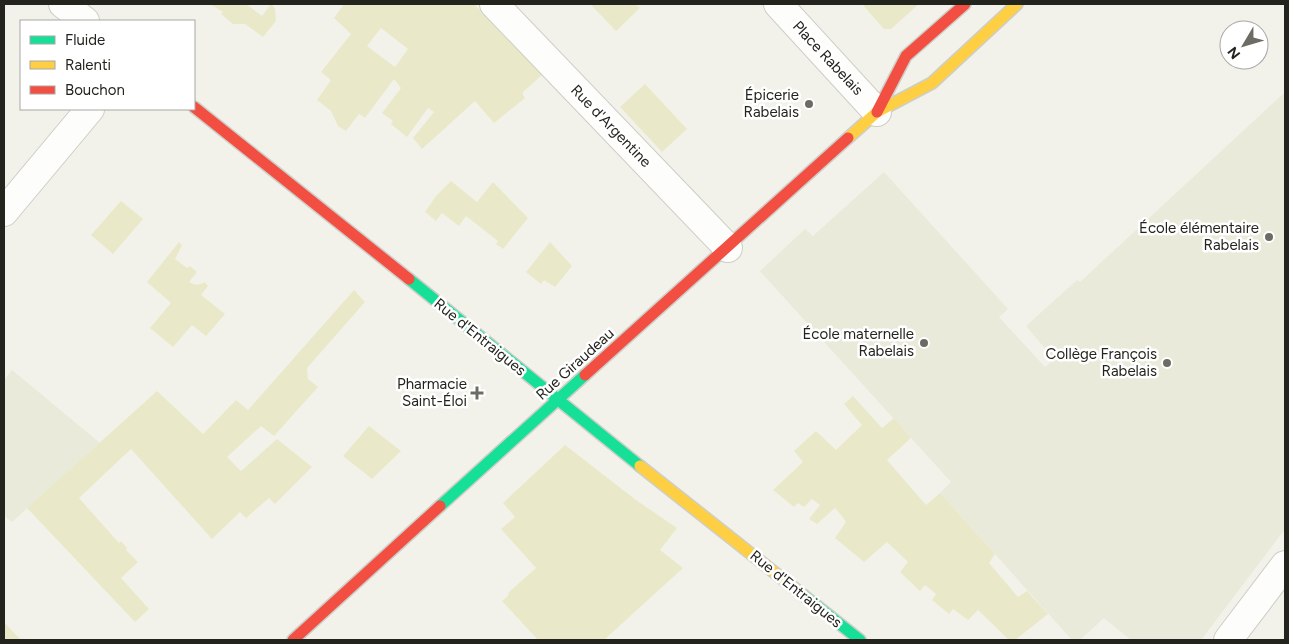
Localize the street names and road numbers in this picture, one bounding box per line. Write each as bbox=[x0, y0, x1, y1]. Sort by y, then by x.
street label: Place Rabelais bbox=[789, 17, 867, 99]
street label: Rue d'Argentine bbox=[567, 81, 655, 171]
street label: Rue d'Entraigues bbox=[430, 294, 530, 380]
street label: Rue Giraudeau bbox=[532, 324, 618, 404]
street label: Rue d'Entraigues bbox=[746, 546, 846, 632]

